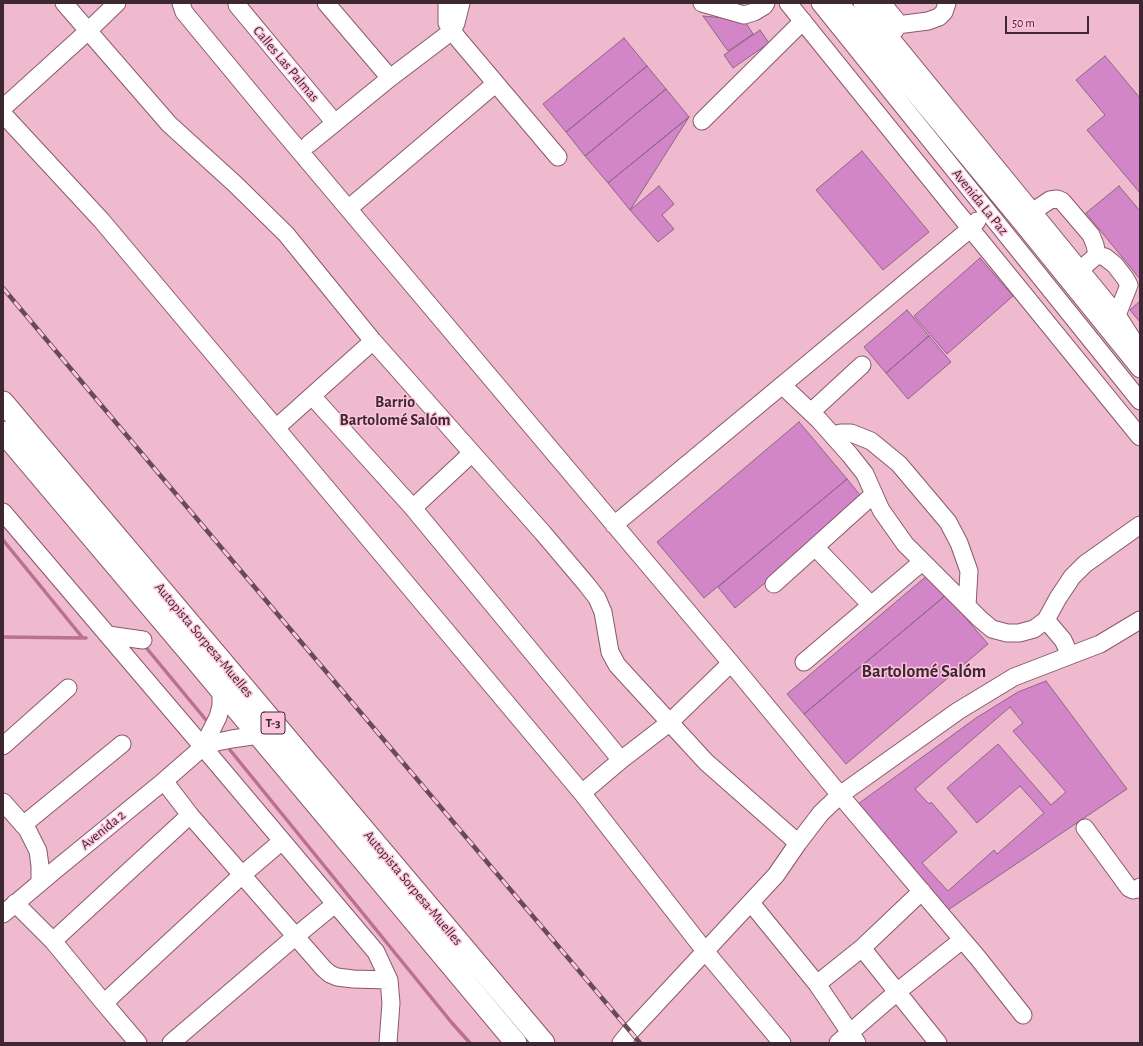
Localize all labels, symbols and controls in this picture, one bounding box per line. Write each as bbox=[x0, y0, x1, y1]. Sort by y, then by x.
scale bar bbox=[1007, 8, 1091, 34]
text: 50 m bbox=[1012, 17, 1035, 29]
street label: Calles Las Palmas bbox=[249, 23, 323, 105]
street label: Avenida La Paz bbox=[948, 165, 1012, 239]
district label: Barrio Bartolomé Salóm bbox=[340, 392, 450, 430]
street label: Autopista Sorpesa-Muelles bbox=[151, 579, 257, 701]
district label: Bartolomé Salóm bbox=[862, 661, 986, 683]
road number: T-3 bbox=[261, 712, 285, 734]
street label: Avenida 2 bbox=[77, 807, 129, 853]
street label: Autopista Sorpesa-Muelles bbox=[360, 827, 466, 949]

